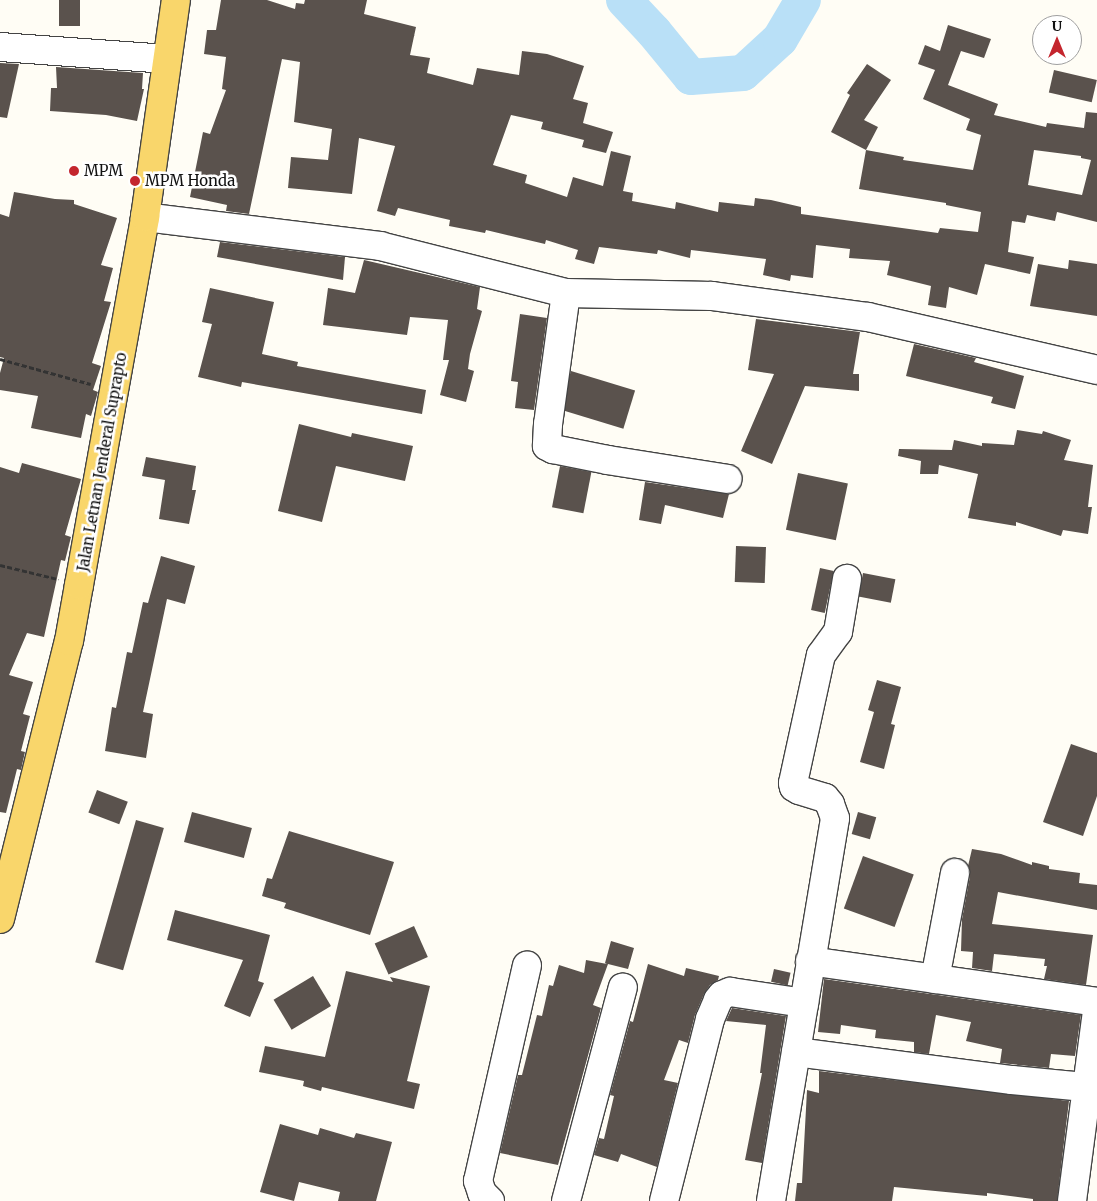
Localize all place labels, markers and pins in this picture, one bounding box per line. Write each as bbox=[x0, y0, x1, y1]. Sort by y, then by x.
place label: MPM bbox=[84, 162, 123, 180]
marker: MPM bbox=[68, 165, 80, 177]
place label: MPM Honda bbox=[145, 172, 235, 190]
marker: MPM Honda bbox=[129, 175, 141, 187]

